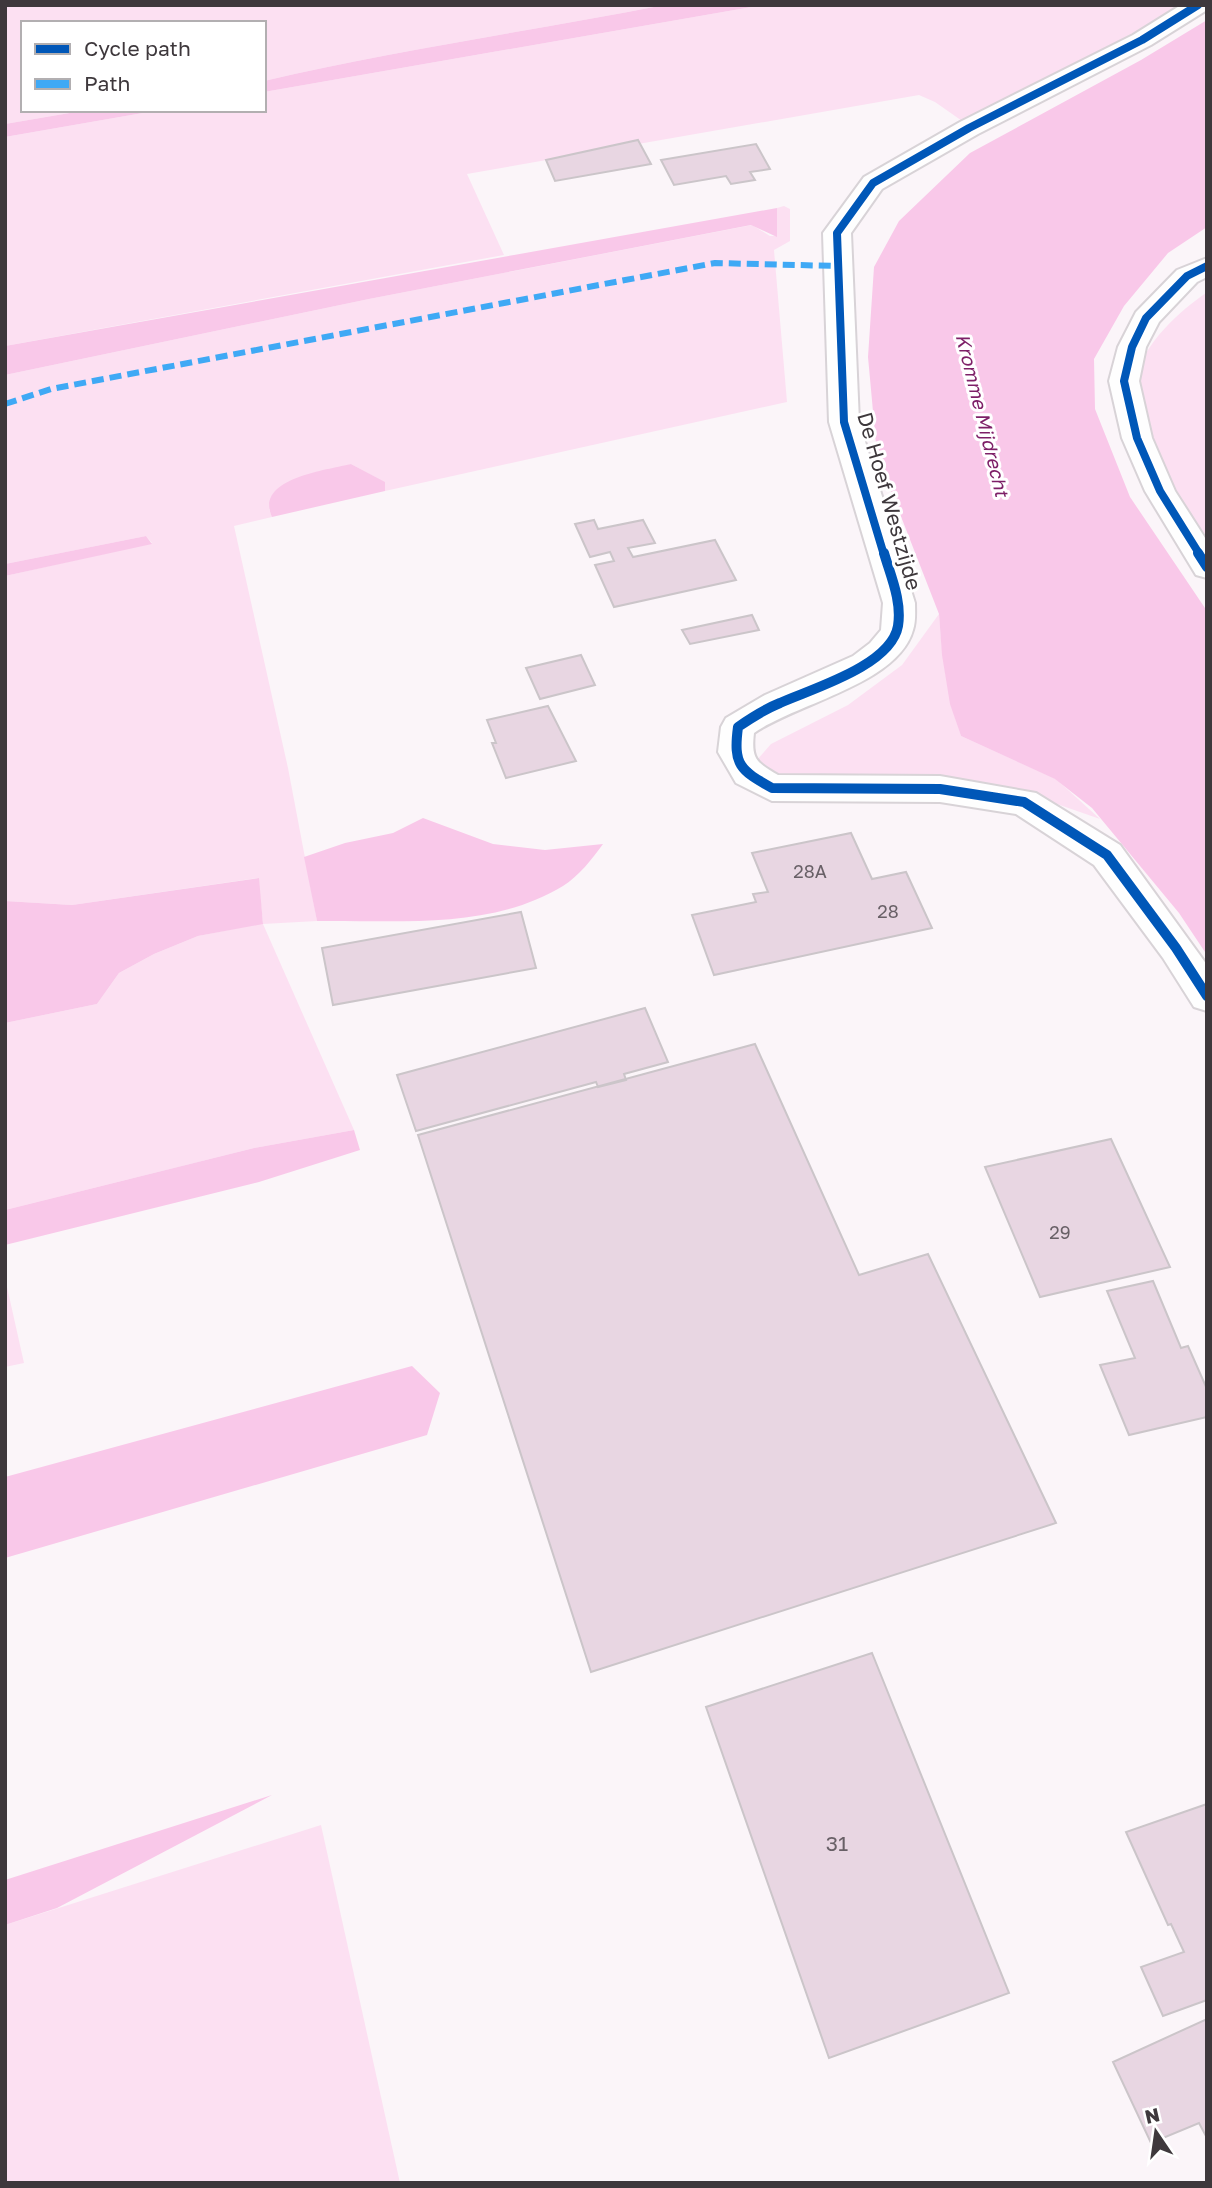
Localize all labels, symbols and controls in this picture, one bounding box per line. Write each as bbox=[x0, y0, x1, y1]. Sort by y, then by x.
legend bbox=[21, 21, 266, 112]
text: Cycle path bbox=[84, 35, 191, 61]
text: Path bbox=[84, 70, 131, 96]
water label: Kromme Mijdrecht bbox=[952, 331, 1015, 501]
street label: De Hoef Westzijde bbox=[852, 409, 928, 593]
house number: 28A bbox=[793, 860, 827, 882]
house number: 28 bbox=[877, 900, 899, 922]
house number: 29 bbox=[1049, 1221, 1071, 1243]
house number: 31 bbox=[826, 1830, 848, 1856]
north arrow bbox=[1121, 2097, 1191, 2167]
text: N bbox=[1142, 2102, 1162, 2128]

